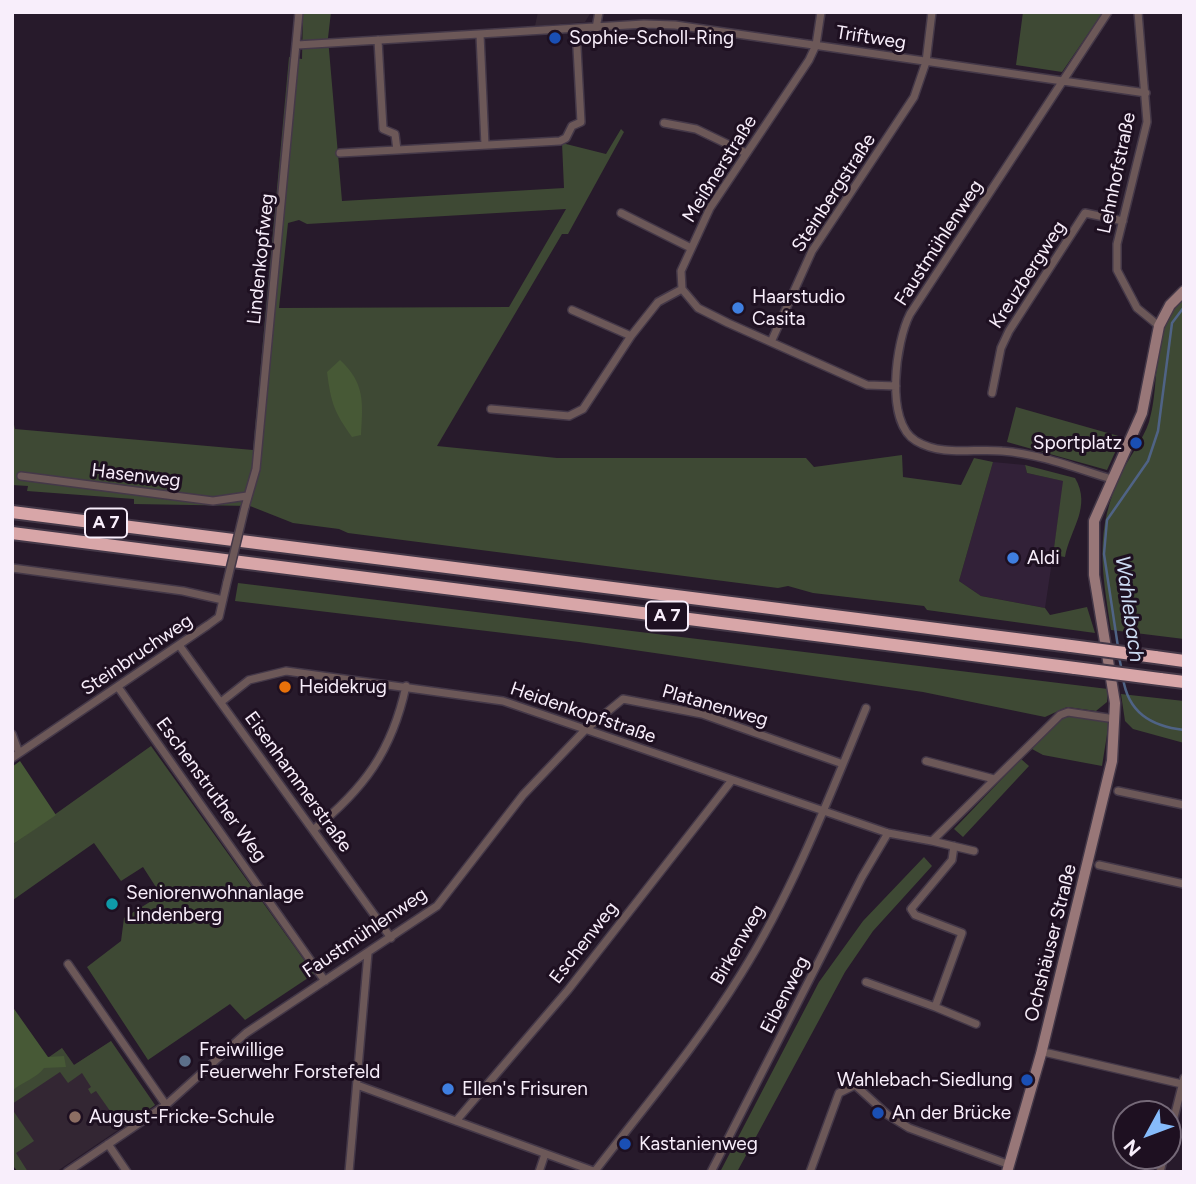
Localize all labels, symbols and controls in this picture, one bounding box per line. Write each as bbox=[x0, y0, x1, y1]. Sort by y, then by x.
street label: Triftweg bbox=[834, 21, 908, 55]
place label: Sophie-Scholl-Ring bbox=[569, 27, 734, 49]
marker: Sophie-Scholl-Ring bbox=[547, 30, 563, 46]
street label: Lehnhofstraße bbox=[1093, 110, 1141, 236]
street label: Meißnerstraße bbox=[678, 111, 762, 227]
street label: Steinbergstraße bbox=[787, 130, 881, 256]
street label: Faustmühlenweg bbox=[890, 176, 988, 310]
street label: Lindenkopfweg bbox=[243, 192, 279, 326]
street label: Kreuzbergweg bbox=[985, 217, 1071, 333]
place label: Haarstudio Casita bbox=[752, 286, 845, 330]
marker: Haarstudio Casita bbox=[730, 300, 746, 316]
place label: Sportplatz bbox=[1033, 432, 1122, 454]
marker: Sportplatz bbox=[1128, 435, 1144, 451]
street label: Hasenweg bbox=[90, 459, 182, 493]
road number: A 7 bbox=[85, 508, 127, 538]
place label: Aldi bbox=[1027, 547, 1060, 569]
marker: Aldi bbox=[1005, 550, 1021, 566]
water label: Wahlebach bbox=[1109, 554, 1149, 664]
road number: A 7 bbox=[646, 602, 688, 630]
street label: Steinbruchweg bbox=[77, 609, 197, 701]
place label: Heidekrug bbox=[299, 676, 387, 698]
street label: Heidenkopfstraße bbox=[507, 677, 659, 749]
marker: Heidekrug bbox=[277, 679, 293, 695]
street label: Platanenweg bbox=[659, 680, 771, 732]
street label: Eisenhammerstraße bbox=[239, 707, 357, 857]
street label: Eschenstruther Weg bbox=[151, 713, 271, 867]
street label: Ochshäuser Straße bbox=[1020, 862, 1082, 1024]
place label: Seniorenwohnanlage Lindenberg bbox=[126, 882, 304, 926]
street label: Faustmühlenweg bbox=[298, 883, 432, 983]
marker: Seniorenwohnanlage Lindenberg bbox=[104, 896, 120, 912]
street label: Eschenweg bbox=[545, 897, 623, 989]
street label: Birkenweg bbox=[706, 901, 770, 989]
street label: Eibenweg bbox=[756, 952, 814, 1038]
place label: Freiwillige Feuerwehr Forstefeld bbox=[199, 1039, 380, 1083]
marker: Freiwillige Feuerwehr Forstefeld bbox=[177, 1053, 193, 1069]
place label: Wahlebach-Siedlung bbox=[837, 1069, 1013, 1091]
marker: Wahlebach-Siedlung bbox=[1019, 1072, 1035, 1088]
place label: Ellen's Frisuren bbox=[462, 1078, 588, 1100]
marker: Ellen's Frisuren bbox=[440, 1081, 456, 1097]
north arrow bbox=[1112, 1100, 1182, 1170]
place label: An der Brücke bbox=[892, 1102, 1011, 1124]
marker: An der Brücke bbox=[870, 1105, 886, 1121]
place label: August-Fricke-Schule bbox=[89, 1106, 274, 1128]
marker: August-Fricke-Schule bbox=[67, 1109, 83, 1125]
place label: Kastanienweg bbox=[639, 1133, 758, 1155]
text: N bbox=[1119, 1135, 1146, 1161]
marker: Kastanienweg bbox=[617, 1136, 633, 1152]

